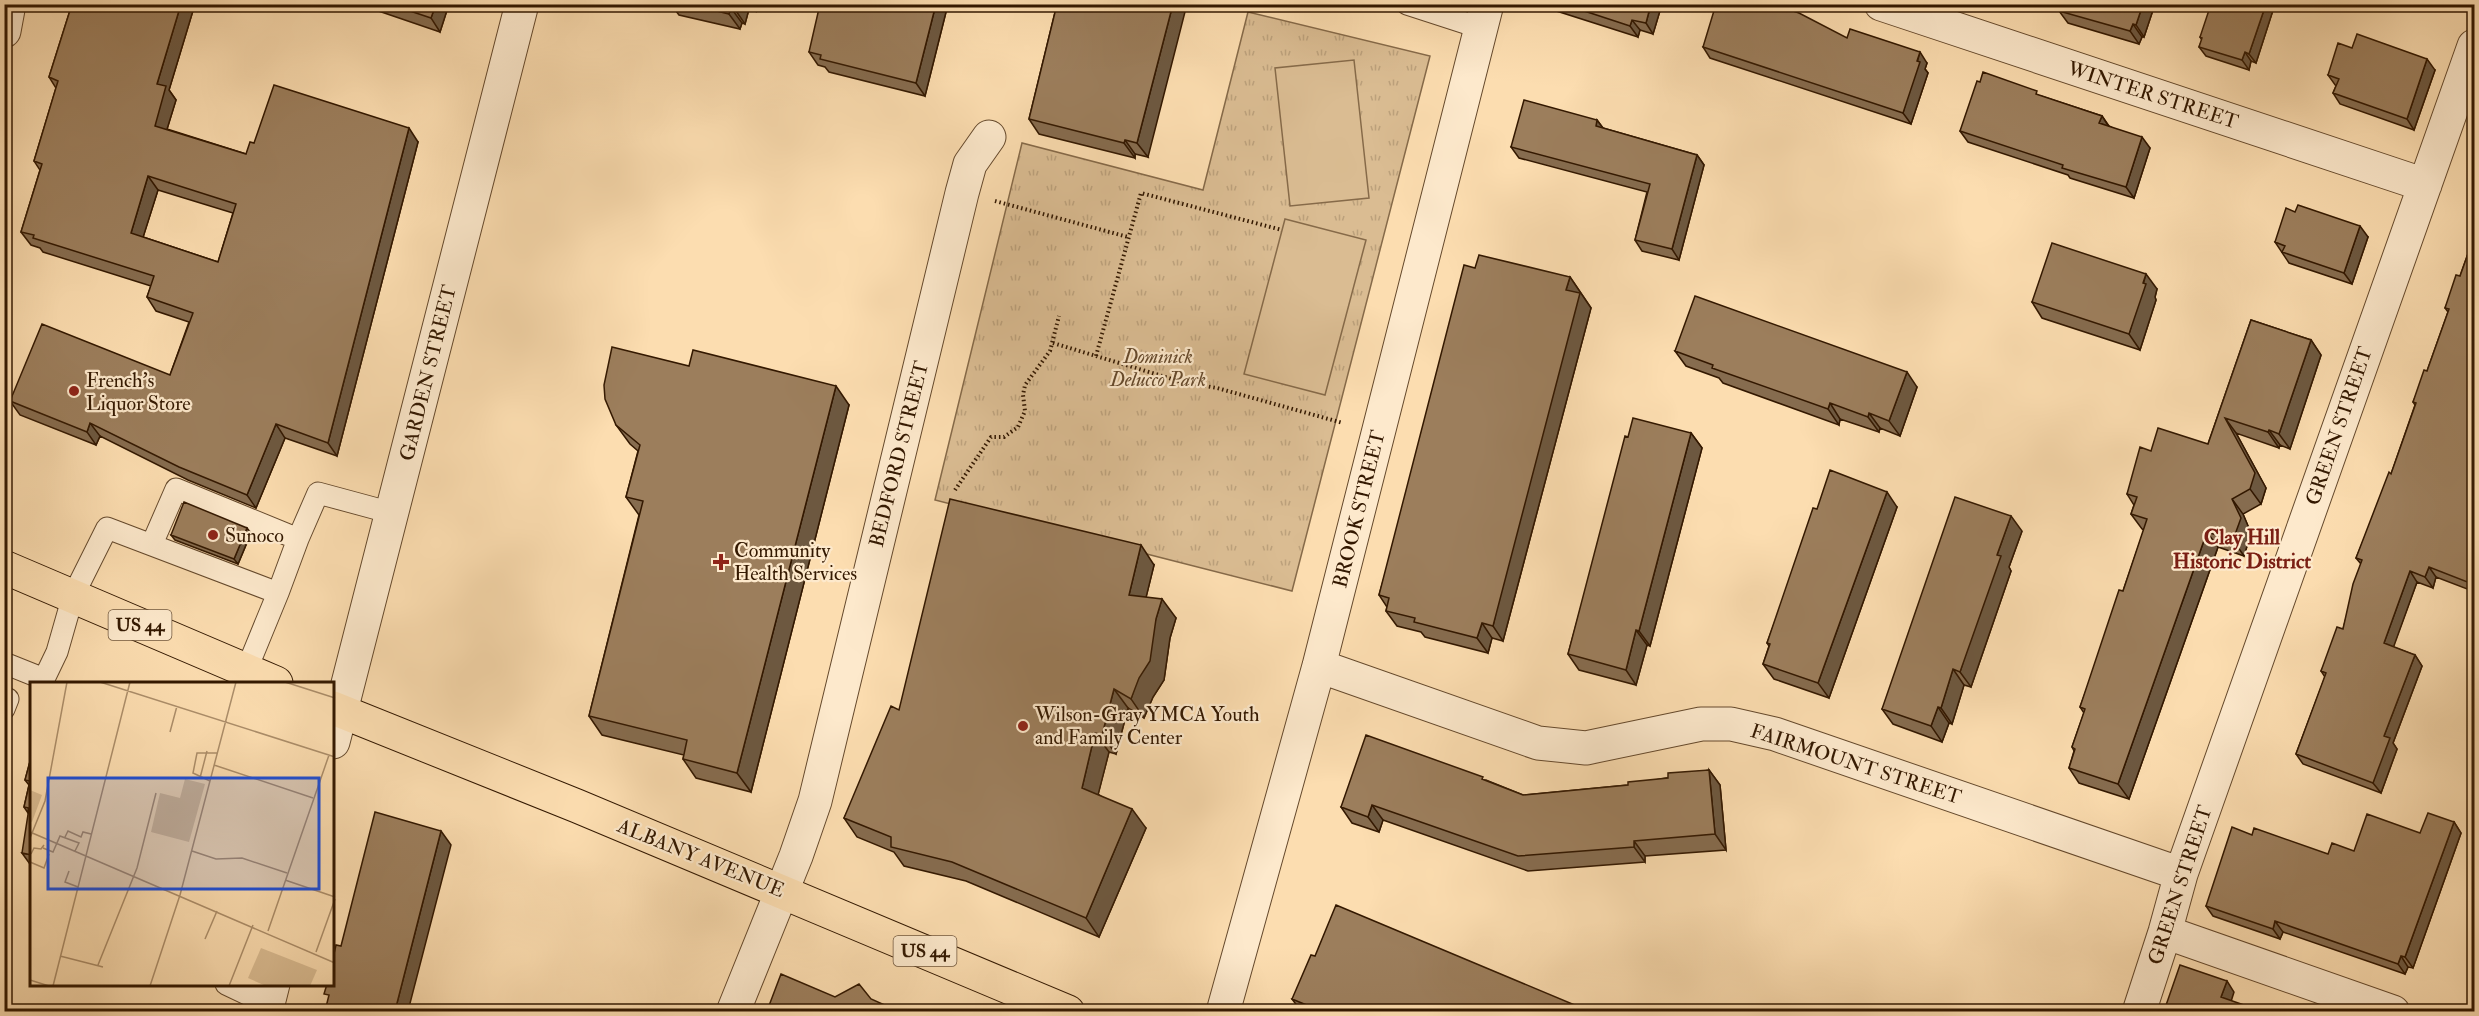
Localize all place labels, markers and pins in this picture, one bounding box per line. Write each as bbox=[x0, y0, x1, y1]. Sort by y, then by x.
place label: French's Liquor Store bbox=[86, 368, 191, 416]
marker: French's Liquor Store bbox=[67, 384, 81, 398]
place label: Sunoco bbox=[225, 523, 284, 548]
marker: Sunoco bbox=[206, 528, 220, 542]
place label: Community Health Services bbox=[734, 538, 857, 586]
marker: Community Health Services bbox=[712, 553, 730, 571]
place label: Wilson-Gray YMCA Youth and Family Center bbox=[1034, 702, 1260, 750]
marker: Wilson-Gray YMCA Youth and Family Center bbox=[1016, 719, 1030, 733]

